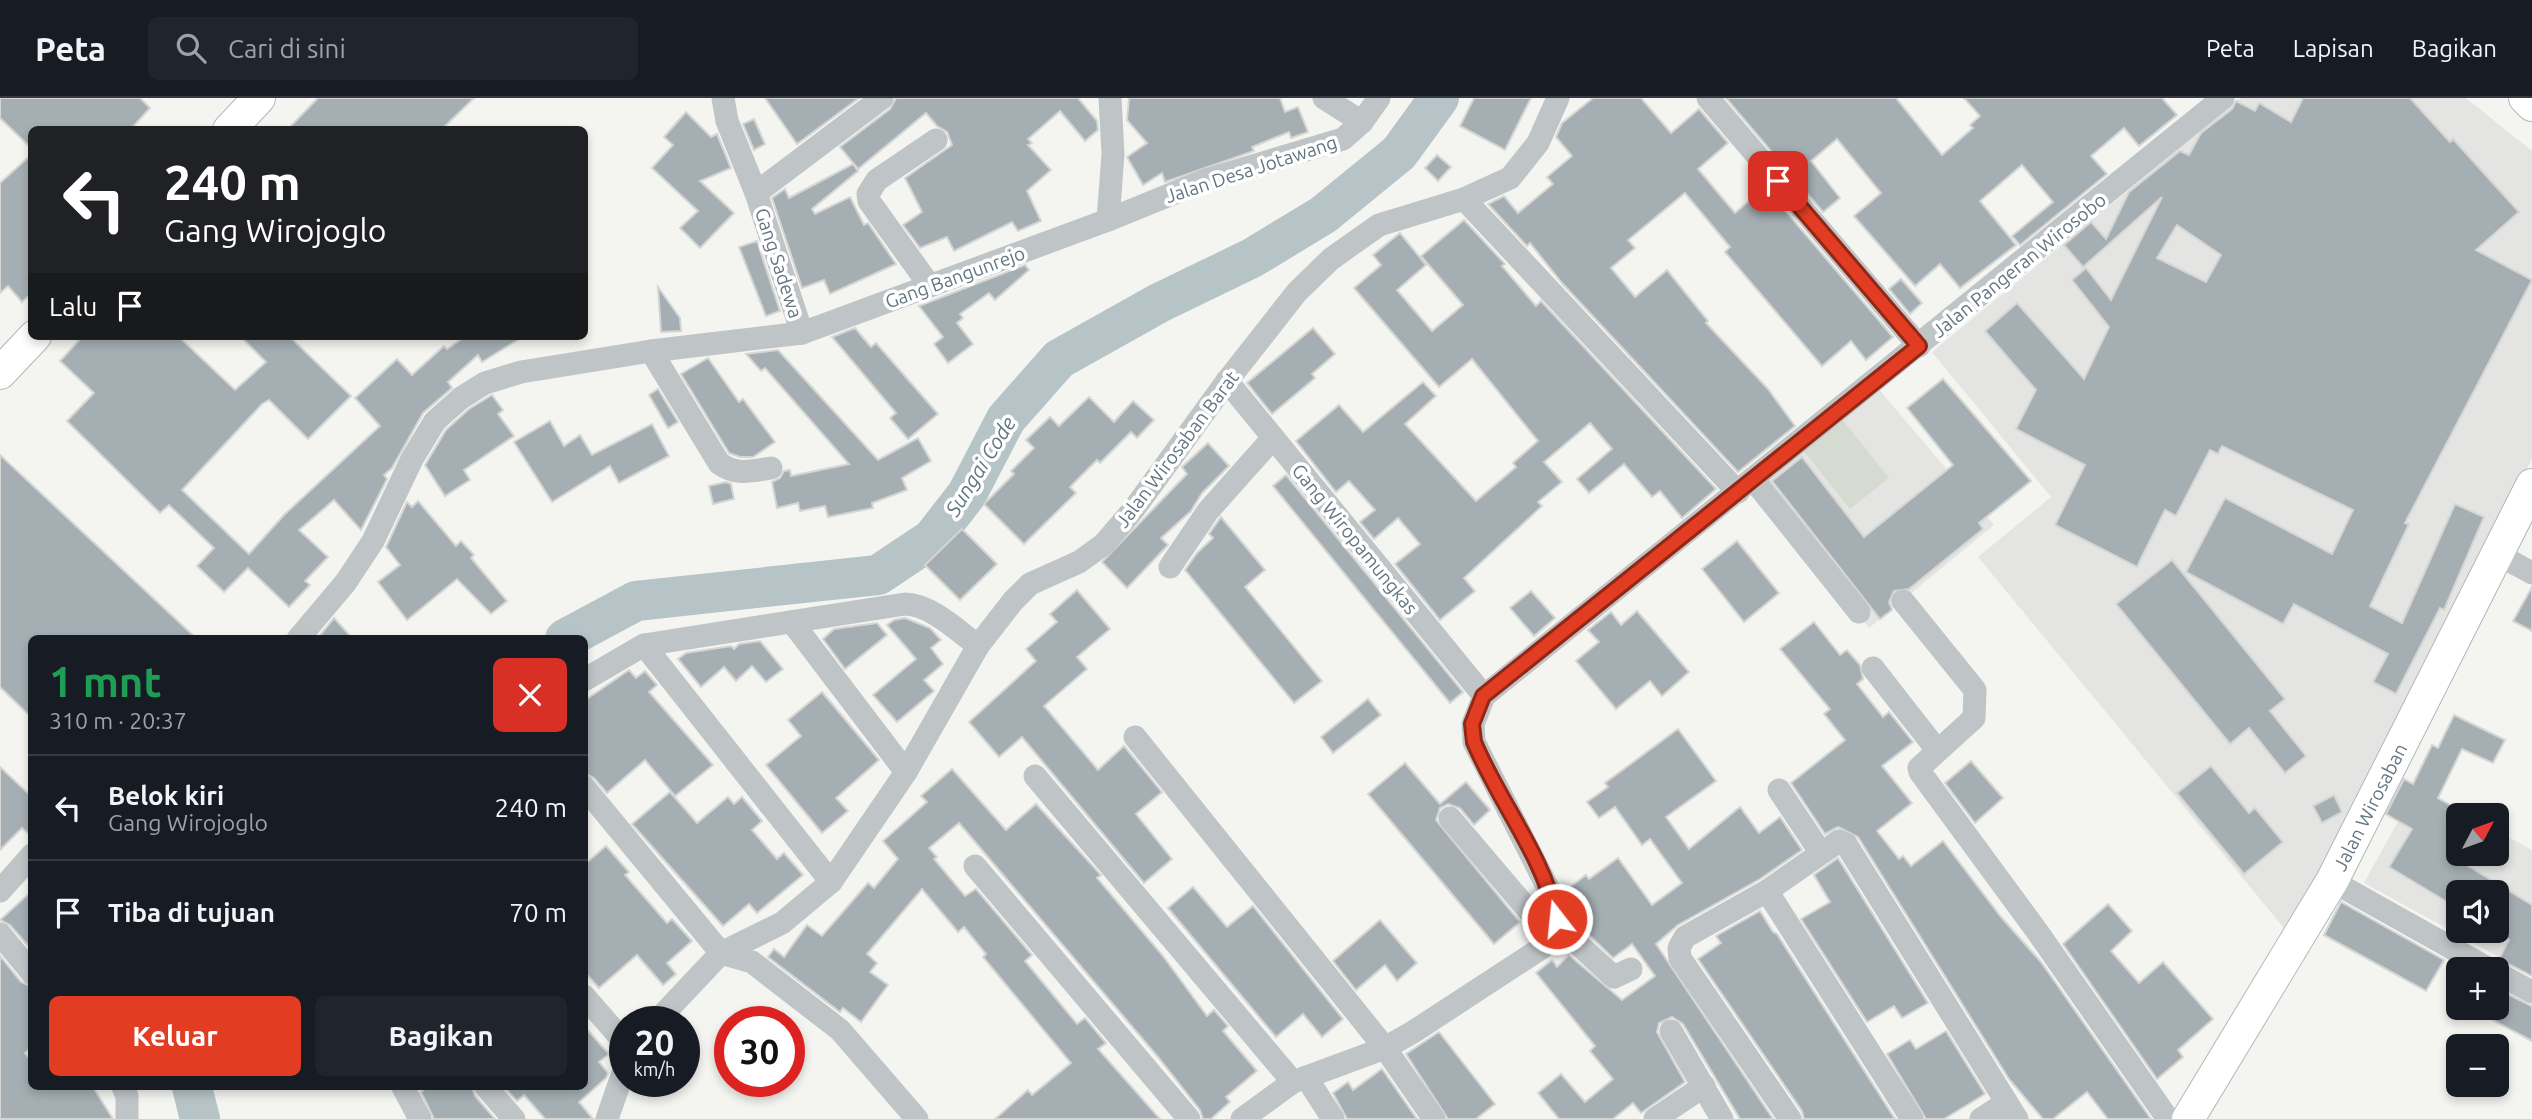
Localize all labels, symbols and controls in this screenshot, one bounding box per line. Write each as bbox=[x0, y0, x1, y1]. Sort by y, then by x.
search box bbox=[148, 17, 638, 80]
icon: search bbox=[172, 29, 210, 67]
text: Peta bbox=[35, 30, 106, 67]
text: Cari di sini bbox=[228, 34, 346, 63]
text: Peta bbox=[2206, 35, 2255, 62]
text: Lapisan bbox=[2293, 35, 2374, 62]
text: Bagikan bbox=[2412, 35, 2497, 62]
street label: Jalan Desa Jotawang bbox=[1162, 131, 1340, 207]
pin bbox=[1748, 151, 1808, 211]
icon: left bbox=[49, 154, 140, 245]
text: 240 m bbox=[164, 154, 301, 209]
icon: arrive bbox=[1759, 162, 1797, 200]
street label: Jalan Pangeran Wirosobo bbox=[1928, 188, 2110, 342]
street label: Gang Sadewa bbox=[751, 205, 807, 321]
text: Gang Wirojoglo bbox=[164, 212, 387, 248]
street label: Gang Bangunrejo bbox=[882, 241, 1028, 313]
icon: arrive bbox=[111, 287, 149, 325]
text: Lalu bbox=[49, 292, 97, 321]
street label: Jalan Wirosaban Barat bbox=[1111, 366, 1243, 532]
water label: Sungai Code bbox=[939, 412, 1020, 521]
street label: Gang Wiropamungkas bbox=[1288, 459, 1422, 619]
text: 1 mnt bbox=[49, 658, 162, 705]
button: close bbox=[493, 658, 567, 732]
text: 310 m · 20:37 bbox=[49, 708, 187, 733]
street label: Jalan Wirosaban bbox=[2328, 740, 2412, 874]
text: Belok kiri bbox=[108, 781, 224, 810]
icon: left bbox=[49, 789, 87, 827]
text: 240 m bbox=[495, 793, 567, 822]
north arrow bbox=[2446, 803, 2510, 866]
map controls bbox=[2446, 803, 2509, 1097]
text: Gang Wirojoglo bbox=[108, 810, 268, 835]
button: sound bbox=[2446, 880, 2509, 943]
position arrow bbox=[1520, 882, 1594, 956]
icon: arrive bbox=[49, 894, 87, 932]
text: Tiba di tujuan bbox=[108, 898, 275, 927]
text: 70 m bbox=[509, 898, 567, 927]
button: + bbox=[2446, 957, 2509, 1020]
button: Keluar bbox=[49, 996, 301, 1076]
button: Bagikan bbox=[315, 996, 567, 1076]
speed limit sign: 30 bbox=[714, 1006, 805, 1097]
text: 20 bbox=[635, 1022, 674, 1062]
button: − bbox=[2446, 1034, 2509, 1097]
text: km/h bbox=[634, 1059, 675, 1079]

